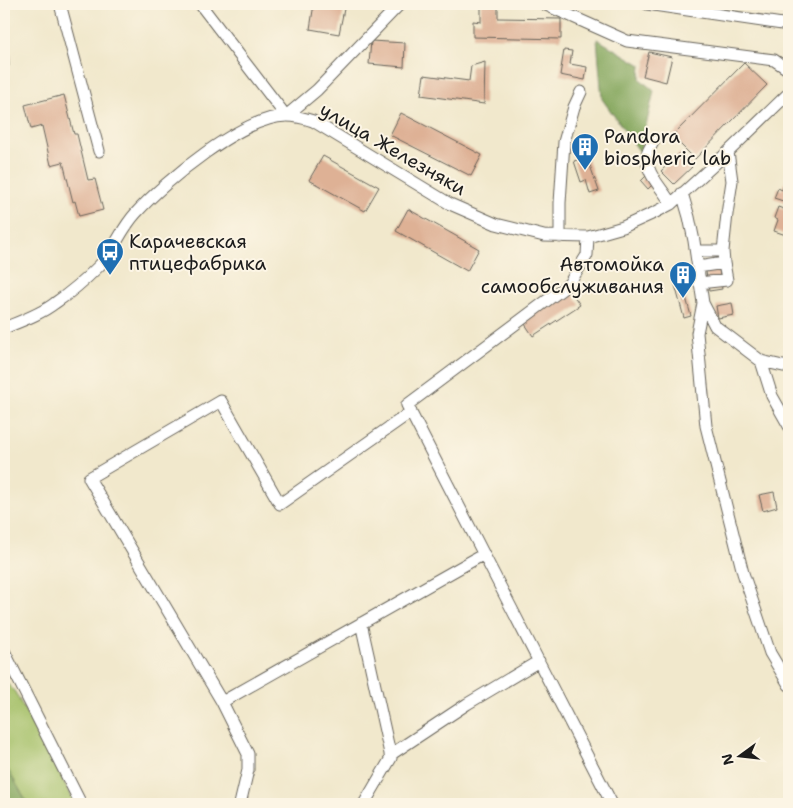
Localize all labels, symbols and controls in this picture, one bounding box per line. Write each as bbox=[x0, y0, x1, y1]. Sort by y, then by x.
street label: улица Железняки bbox=[315, 97, 471, 201]
place label: Pandora biospheric lab bbox=[604, 124, 731, 171]
building icon: Pandora biospheric lab bbox=[570, 132, 600, 171]
place label: Карачевская птицефабрика bbox=[129, 229, 267, 276]
bus stop icon: Карачевская птицефабрика bbox=[95, 237, 125, 276]
place label: Автомойка самообслуживания bbox=[481, 252, 664, 299]
building icon: Автомойка самообслуживания bbox=[668, 260, 698, 299]
north arrow bbox=[716, 730, 766, 780]
text: N bbox=[717, 752, 738, 767]

